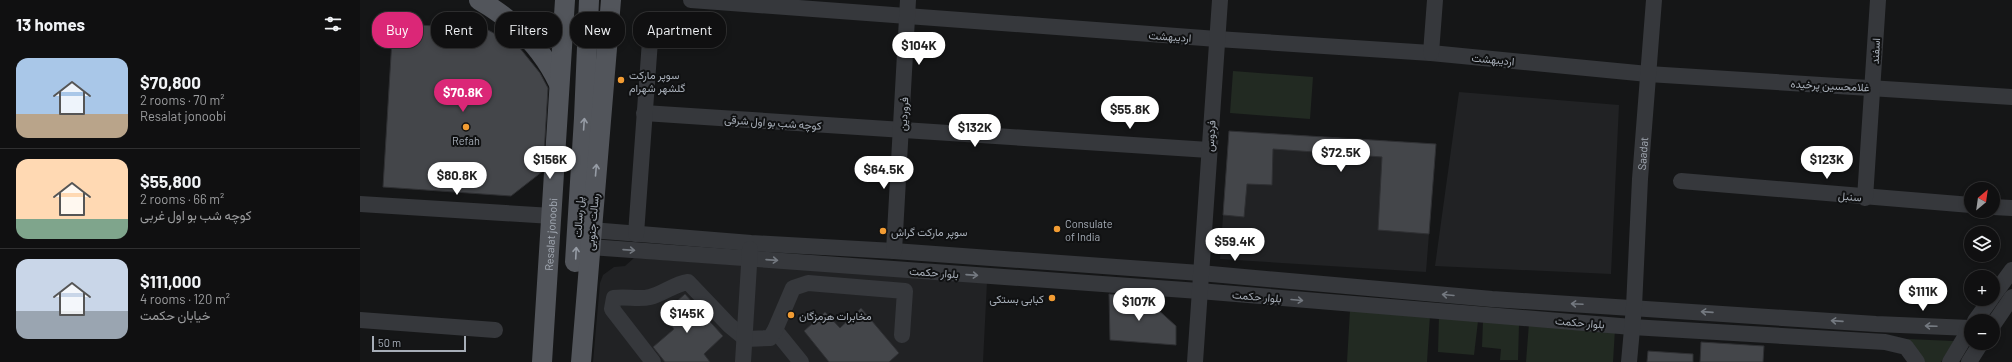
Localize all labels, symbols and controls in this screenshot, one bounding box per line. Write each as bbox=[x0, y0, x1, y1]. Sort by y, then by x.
chip: Buy bbox=[372, 12, 423, 48]
chip: Rent bbox=[431, 12, 487, 48]
chip: Filters bbox=[495, 12, 562, 48]
chip: New bbox=[570, 12, 625, 48]
chip: Apartment bbox=[633, 12, 726, 48]
icon: filters bbox=[322, 13, 344, 35]
text: 13 homes bbox=[16, 14, 85, 34]
street label: اردیبهشت bbox=[1148, 28, 1192, 45]
pin: $104K bbox=[891, 32, 947, 66]
text: $104K bbox=[901, 37, 937, 53]
street label: اسفند bbox=[1868, 38, 1882, 64]
street label: اردیبهشت bbox=[1471, 51, 1515, 68]
place label: سوپر مارکت گلشهر شهرام bbox=[629, 68, 685, 96]
text: $70,800 bbox=[140, 72, 201, 92]
icon: home bbox=[48, 74, 96, 122]
marker: سوپر مارکت گلشهر شهرام bbox=[616, 75, 626, 85]
street label: غلامحسین پرخیده bbox=[1790, 76, 1870, 96]
pin: $70.8K bbox=[430, 79, 496, 113]
text: $70.8K bbox=[443, 84, 483, 100]
text: 2 rooms · 70 m² bbox=[140, 92, 224, 108]
pin: $55.8K bbox=[1097, 96, 1163, 130]
street label: فروردین bbox=[896, 97, 911, 131]
text: $55.8K bbox=[1110, 101, 1150, 117]
text: Resalat jonoobi bbox=[140, 108, 226, 124]
street label: کوچه شب بو اول شرقی bbox=[724, 112, 822, 134]
pin: $132K bbox=[947, 114, 1003, 148]
one-way arrow bbox=[580, 118, 587, 131]
text: $132K bbox=[958, 119, 992, 135]
street label: فردوس bbox=[1202, 120, 1219, 152]
marker: Refah bbox=[461, 122, 471, 132]
place label: Refah bbox=[452, 134, 480, 147]
street label: Saadat bbox=[1634, 136, 1650, 171]
pin: $72.5K bbox=[1308, 139, 1374, 173]
text: $72.5K bbox=[1321, 144, 1361, 160]
pin: $156K bbox=[522, 146, 578, 180]
pin: $123K bbox=[1799, 146, 1855, 180]
text: $156K bbox=[533, 151, 567, 167]
text: $123K bbox=[1810, 151, 1844, 167]
pin: $64.5K bbox=[851, 156, 917, 190]
text: $64.5K bbox=[864, 161, 904, 177]
pin: $80.8K bbox=[424, 162, 490, 196]
one-way arrow bbox=[593, 164, 600, 177]
text: $80.8K bbox=[437, 167, 477, 183]
text: $55,800 bbox=[140, 171, 201, 191]
icon: home bbox=[48, 175, 96, 223]
north arrow bbox=[1964, 182, 2000, 218]
map controls bbox=[1964, 182, 2000, 350]
street label: سنبل bbox=[1838, 188, 1863, 205]
text: 2 rooms · 66 m² bbox=[140, 191, 224, 207]
street label: رسالت جنوبی bbox=[583, 193, 602, 251]
street label: پل رسالت bbox=[570, 196, 588, 238]
street label: Resalat jonoobi bbox=[541, 197, 559, 271]
text: کوچه شب بو اول غربی bbox=[140, 207, 251, 223]
place label: Consulate of India bbox=[1065, 217, 1113, 243]
marker: Consulate of India bbox=[1052, 224, 1062, 234]
place label: سوپر مارکت گراش bbox=[891, 225, 968, 240]
marker: سوپر مارکت گراش bbox=[878, 226, 888, 236]
button: layers bbox=[1964, 226, 2000, 262]
pin: $59.4K bbox=[1202, 228, 1268, 262]
text: $59.4K bbox=[1215, 233, 1255, 249]
one-way arrow bbox=[622, 246, 635, 253]
one-way arrow bbox=[572, 247, 579, 260]
one-way arrow bbox=[765, 257, 778, 264]
street label: بلوار حکمت bbox=[909, 264, 959, 281]
button: + bbox=[1964, 270, 2000, 306]
text: $111,000 bbox=[140, 271, 201, 291]
one-way arrow bbox=[965, 271, 978, 278]
icon: home bbox=[48, 275, 96, 323]
pin: $111K bbox=[1895, 278, 1951, 312]
text: $111K bbox=[1908, 283, 1938, 299]
street label: بلوار حکمت bbox=[1232, 287, 1282, 306]
pin: $107K bbox=[1111, 288, 1167, 322]
text: 4 rooms · 120 m² bbox=[140, 291, 230, 307]
one-way arrow bbox=[1442, 291, 1455, 299]
place label: کبابی بستکی bbox=[989, 292, 1044, 306]
marker: کبابی بستکی bbox=[1047, 293, 1057, 303]
text: $107K bbox=[1122, 293, 1156, 309]
one-way arrow bbox=[1290, 296, 1303, 304]
pin: $145K bbox=[659, 300, 715, 334]
one-way arrow bbox=[1571, 300, 1584, 307]
text: $145K bbox=[669, 305, 705, 321]
text: خیابان حکمت bbox=[140, 307, 210, 323]
place label: مخابرات هرمزگان bbox=[799, 309, 872, 323]
one-way arrow bbox=[1701, 309, 1714, 316]
marker: مخابرات هرمزگان bbox=[786, 310, 796, 320]
street label: بلوار حکمت bbox=[1555, 313, 1605, 332]
button: − bbox=[1964, 314, 2000, 350]
one-way arrow bbox=[1831, 318, 1844, 325]
one-way arrow bbox=[1925, 323, 1938, 330]
scale bar bbox=[372, 334, 466, 353]
text: 50 m bbox=[378, 336, 401, 349]

